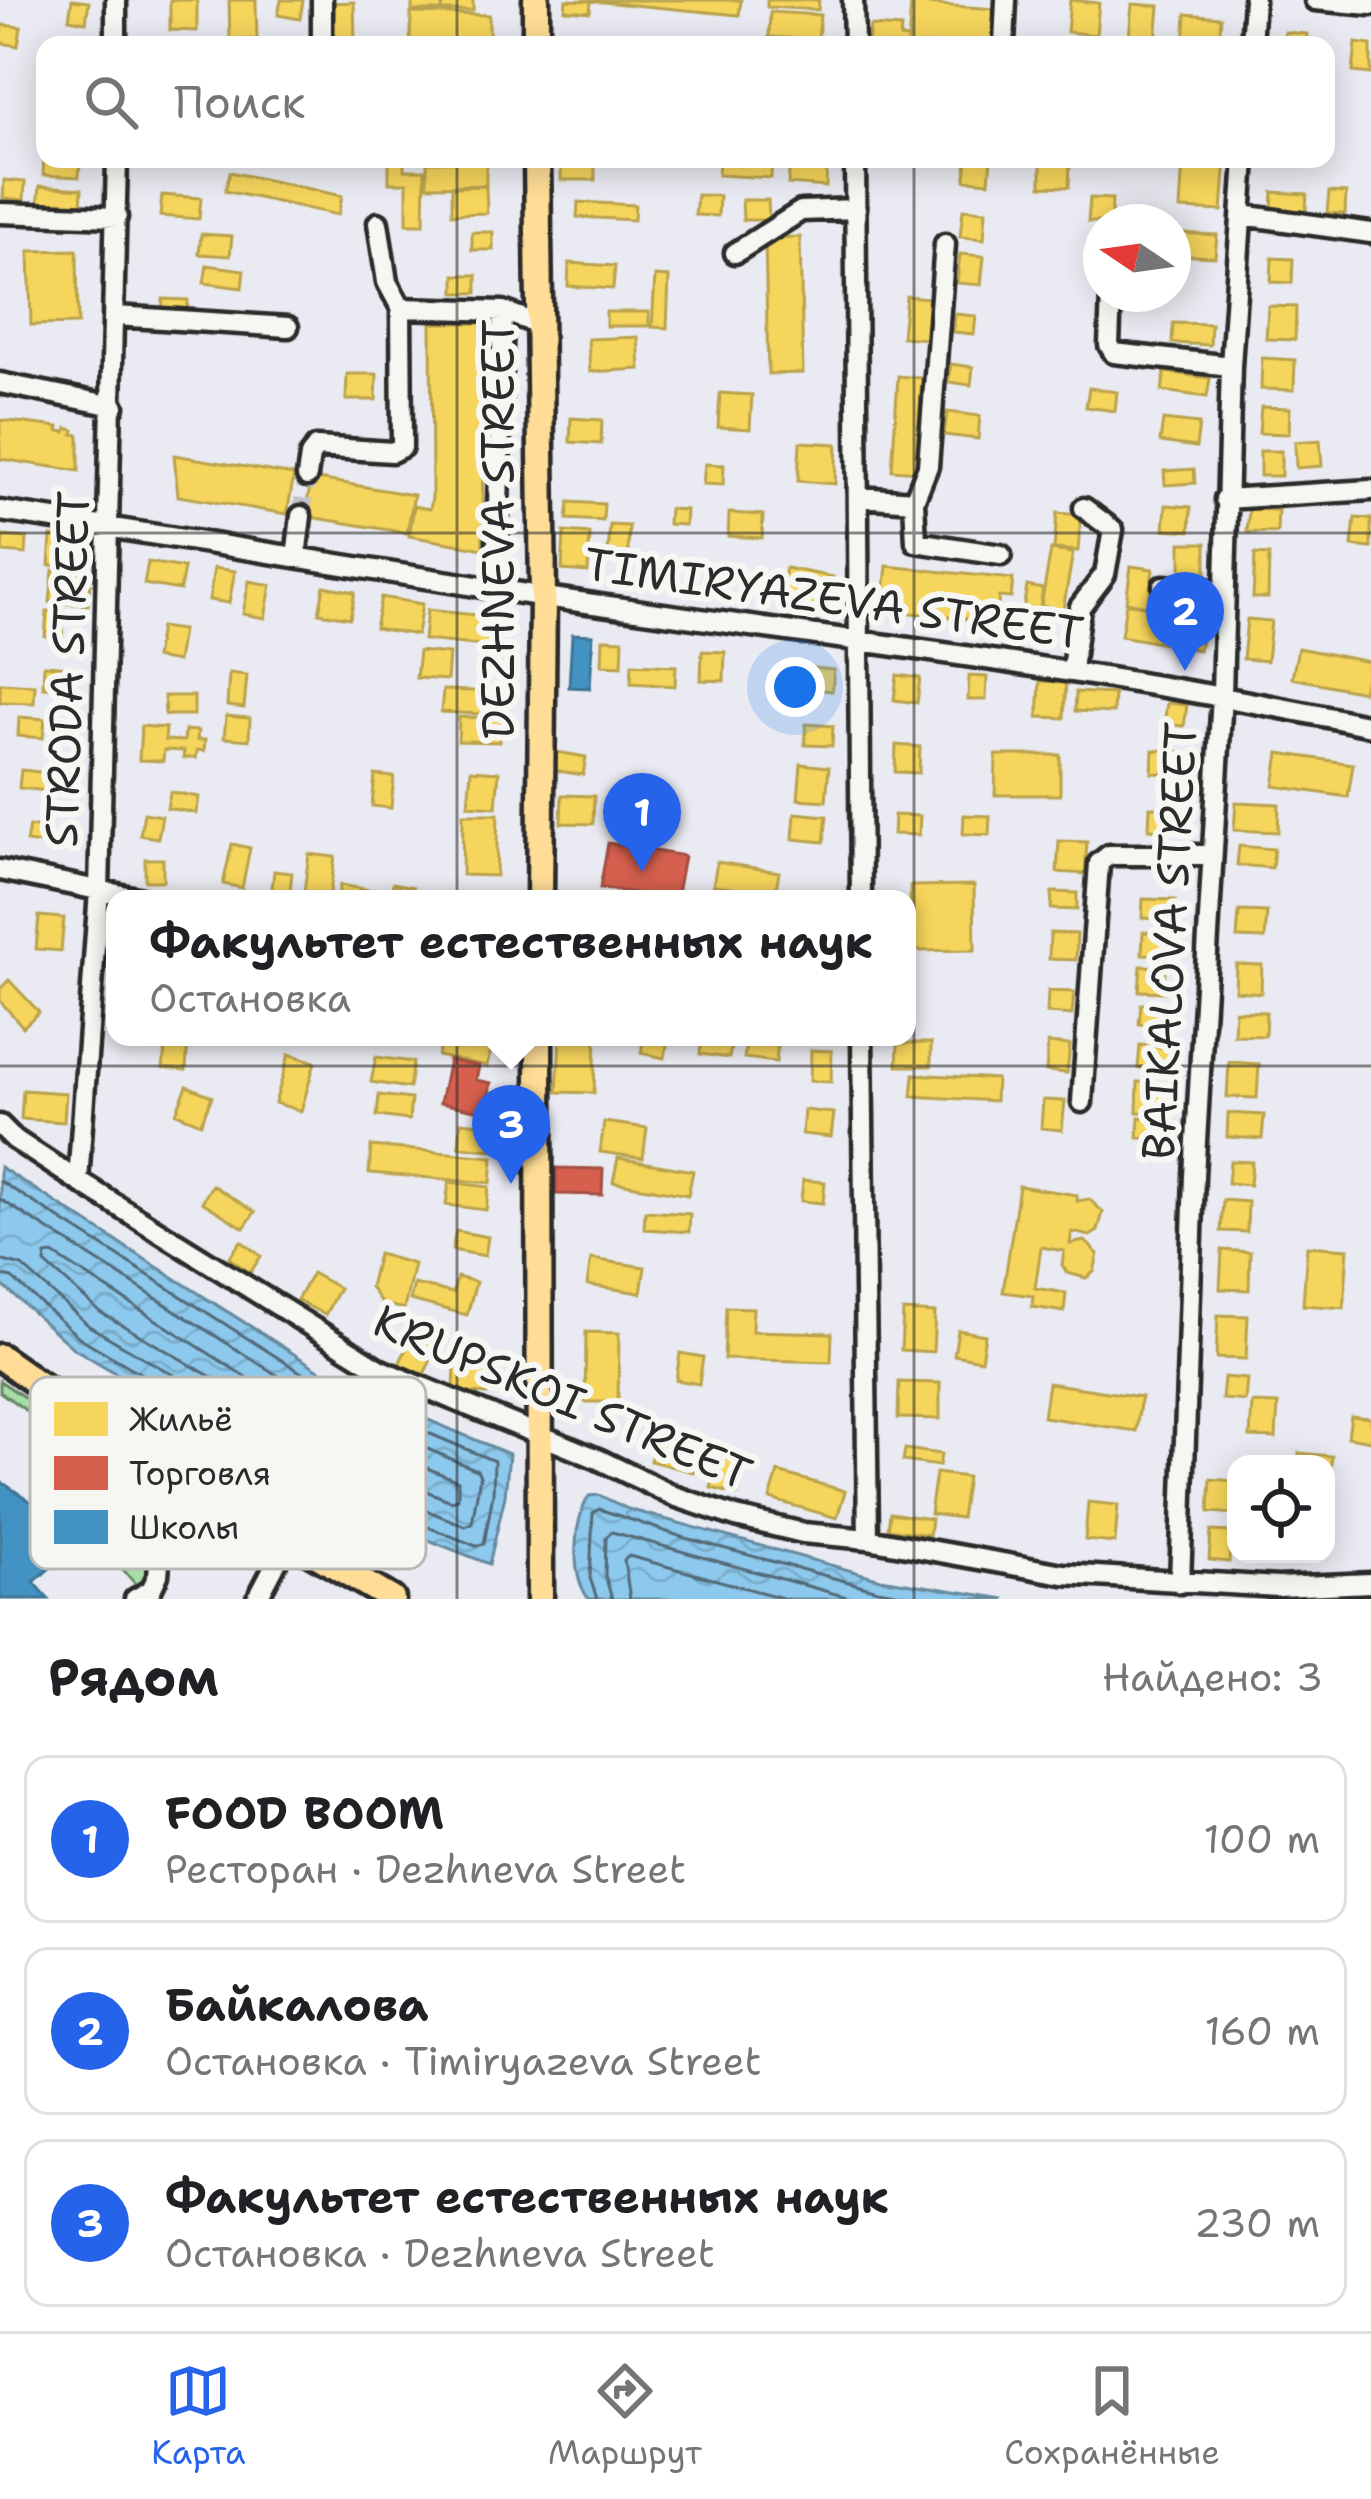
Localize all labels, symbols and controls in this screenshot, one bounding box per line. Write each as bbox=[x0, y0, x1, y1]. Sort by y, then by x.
search box bbox=[36, 36, 1335, 168]
icon: search bbox=[78, 69, 144, 135]
text: Поиск bbox=[174, 72, 305, 132]
north arrow bbox=[1083, 204, 1191, 312]
street label: DEZHNEVA STREET bbox=[468, 319, 528, 739]
street label: STRODA STREET bbox=[31, 490, 103, 848]
street label: TIMIRYAZEVA STREET bbox=[581, 533, 1087, 663]
pin: 2 bbox=[1146, 572, 1224, 671]
your location bbox=[765, 657, 825, 717]
street label: BAIKALOVA STREET bbox=[1128, 721, 1210, 1161]
pin: 1 bbox=[603, 773, 681, 872]
popup bbox=[106, 890, 916, 1046]
text: Факультет естественных наук bbox=[149, 912, 873, 972]
text: Остановка bbox=[149, 972, 351, 1024]
pin: 3 bbox=[472, 1085, 550, 1184]
street label: KRUPSKOI STREET bbox=[365, 1290, 761, 1504]
legend bbox=[30, 1377, 426, 1569]
text: Жильё bbox=[129, 1397, 233, 1442]
text: Торговля bbox=[129, 1451, 271, 1496]
map controls bbox=[1227, 1455, 1335, 1563]
button: locate bbox=[1227, 1455, 1335, 1563]
text: Школы bbox=[129, 1505, 239, 1550]
text: Рядом bbox=[48, 1643, 219, 1711]
text: Найдено: 3 bbox=[1102, 1651, 1323, 1703]
text: FOOD BOOM bbox=[165, 1783, 444, 1843]
text: 1 bbox=[81, 1813, 99, 1865]
text: 100 m bbox=[1204, 1813, 1320, 1865]
text: Ресторан · Dezhneva Street bbox=[165, 1843, 686, 1895]
text: Байкалова bbox=[165, 1975, 428, 2035]
text: 2 bbox=[76, 2005, 104, 2057]
text: 160 m bbox=[1205, 2005, 1320, 2057]
text: Остановка · Timiryazeva Street bbox=[165, 2035, 762, 2087]
text: Факультет естественных наук bbox=[165, 2167, 889, 2227]
text: 3 bbox=[76, 2197, 104, 2249]
text: 230 m bbox=[1194, 2197, 1320, 2249]
text: Остановка · Dezhneva Street bbox=[165, 2227, 715, 2279]
tab: Карта bbox=[151, 2358, 246, 2475]
tab: Маршрут bbox=[548, 2358, 702, 2475]
tab: Сохранённые bbox=[1004, 2358, 1220, 2475]

